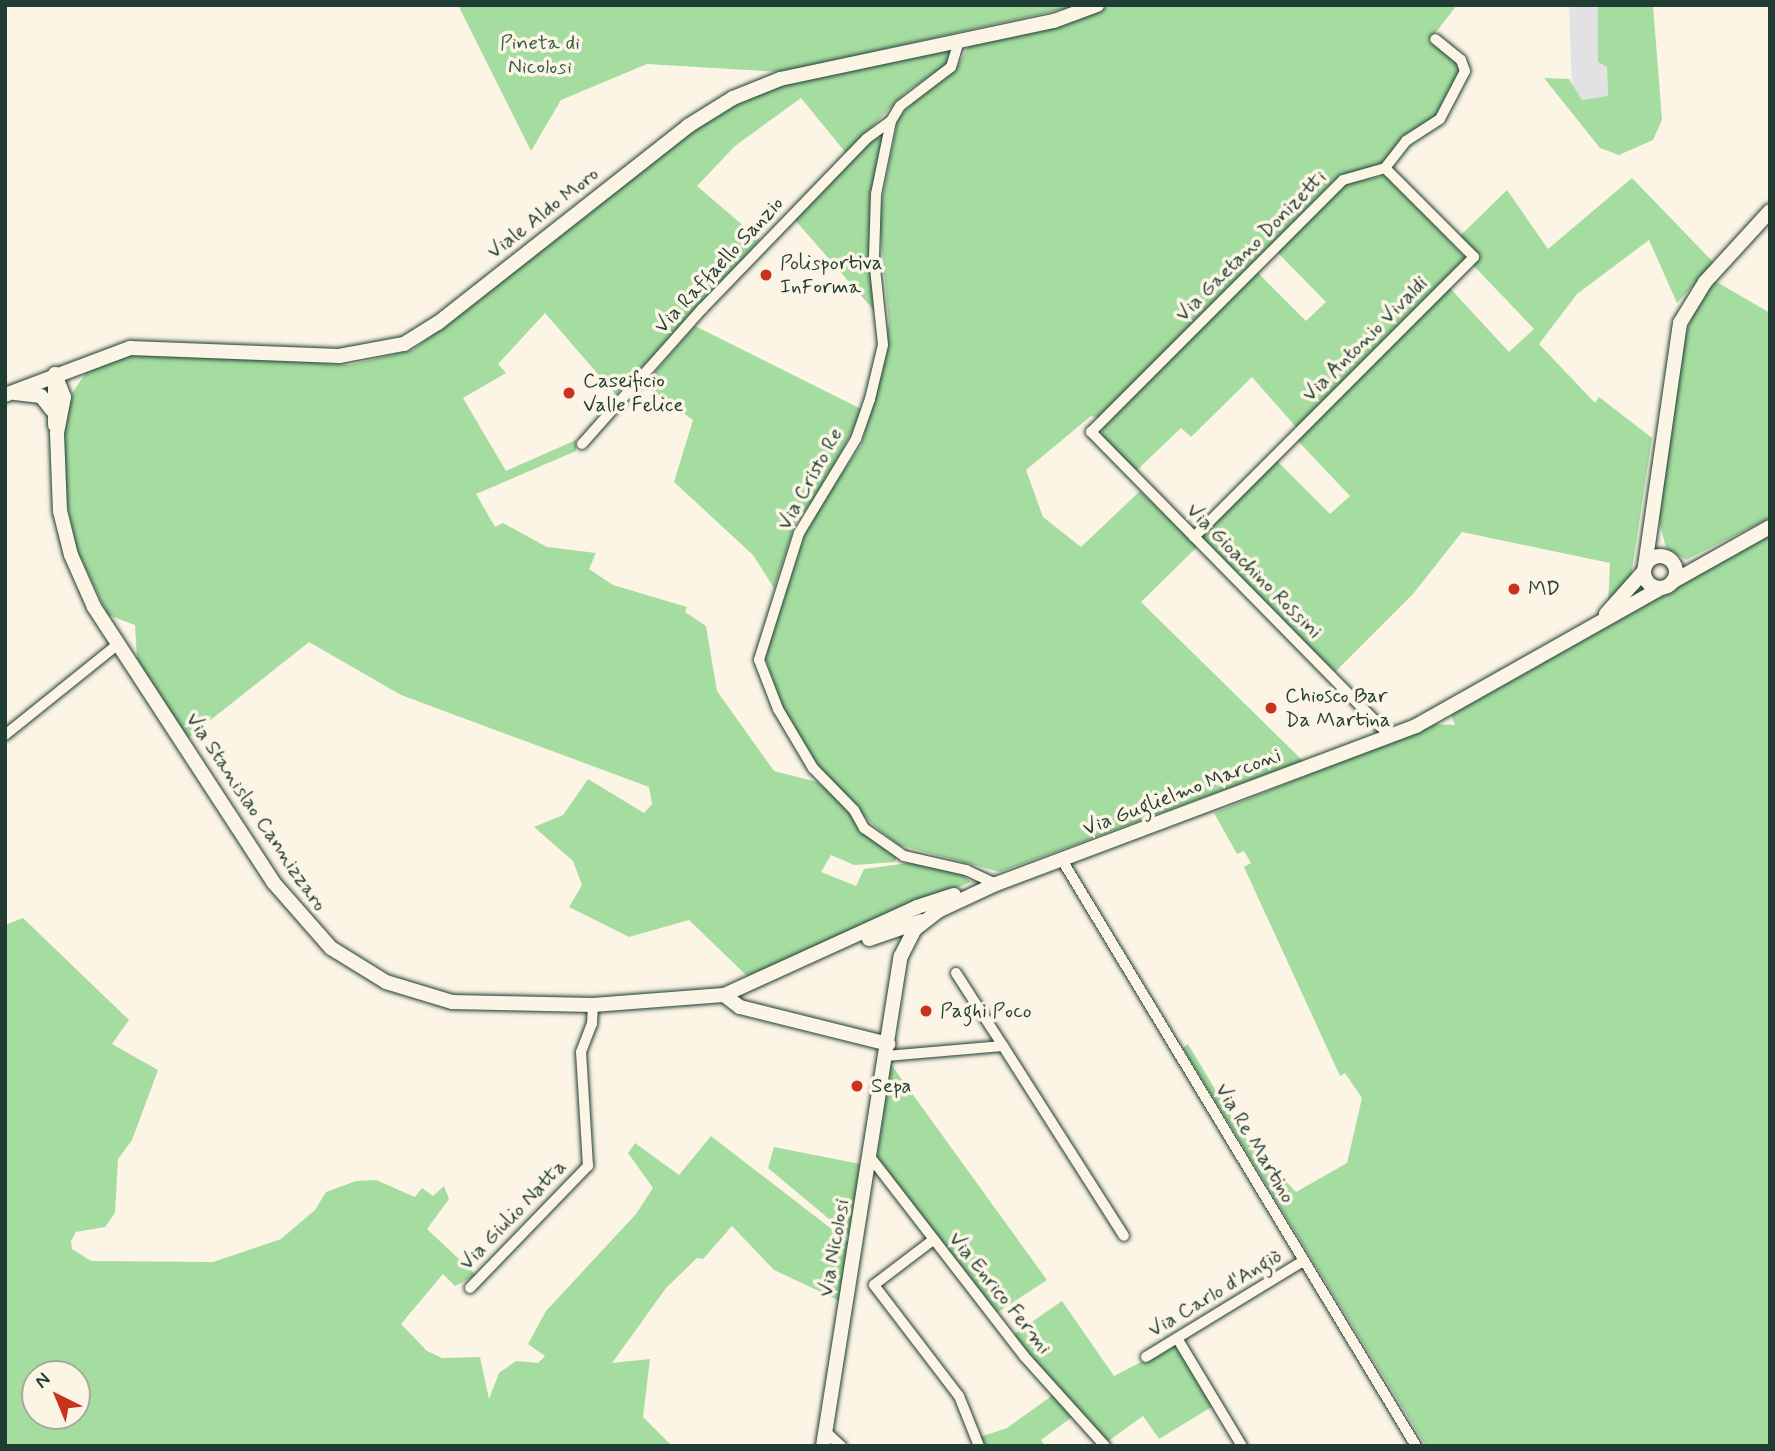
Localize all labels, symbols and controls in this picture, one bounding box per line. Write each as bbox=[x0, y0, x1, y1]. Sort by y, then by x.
park label: Pineta di Nicolosi bbox=[500, 30, 580, 80]
street label: Viale Aldo Moro bbox=[481, 161, 605, 265]
street label: Via Gaetano Donizetti bbox=[1170, 165, 1332, 327]
street label: Via Raffaello Sanzio bbox=[649, 191, 789, 339]
place label: Polisportiva InForma bbox=[780, 250, 883, 300]
marker: Polisportiva InForma bbox=[758, 267, 774, 283]
street label: Via Antonio Vivaldi bbox=[1297, 271, 1433, 407]
place label: Caseificio Valle Felice bbox=[583, 368, 684, 418]
marker: Caseificio Valle Felice bbox=[561, 385, 577, 401]
street label: Via Cristo Re bbox=[771, 423, 849, 535]
street label: Via Gioachino Rossini bbox=[1180, 497, 1328, 645]
place label: MD bbox=[1528, 576, 1560, 602]
marker: MD bbox=[1506, 581, 1522, 597]
place label: Chiosco Bar Da Martina bbox=[1285, 683, 1389, 733]
marker: Chiosco Bar Da Martina bbox=[1263, 700, 1279, 716]
street label: Via Stanislao Cannizzaro bbox=[180, 707, 332, 917]
street label: Via Guglielmo Marconi bbox=[1084, 744, 1280, 840]
place label: Paghi Poco bbox=[940, 998, 1030, 1024]
marker: Paghi Poco bbox=[918, 1003, 934, 1019]
place label: Sepa bbox=[871, 1073, 912, 1099]
marker: Sepa bbox=[849, 1078, 865, 1094]
street label: Via Re Martino bbox=[1210, 1079, 1300, 1207]
street label: Via Giulio Natta bbox=[454, 1155, 572, 1275]
street label: Via Nicolosi bbox=[813, 1197, 855, 1299]
street label: Via Enrico Fermi bbox=[943, 1227, 1057, 1359]
street label: Via Carlo d'Angiò bbox=[1145, 1244, 1285, 1342]
north arrow bbox=[21, 1360, 91, 1430]
text: N bbox=[30, 1367, 56, 1394]

